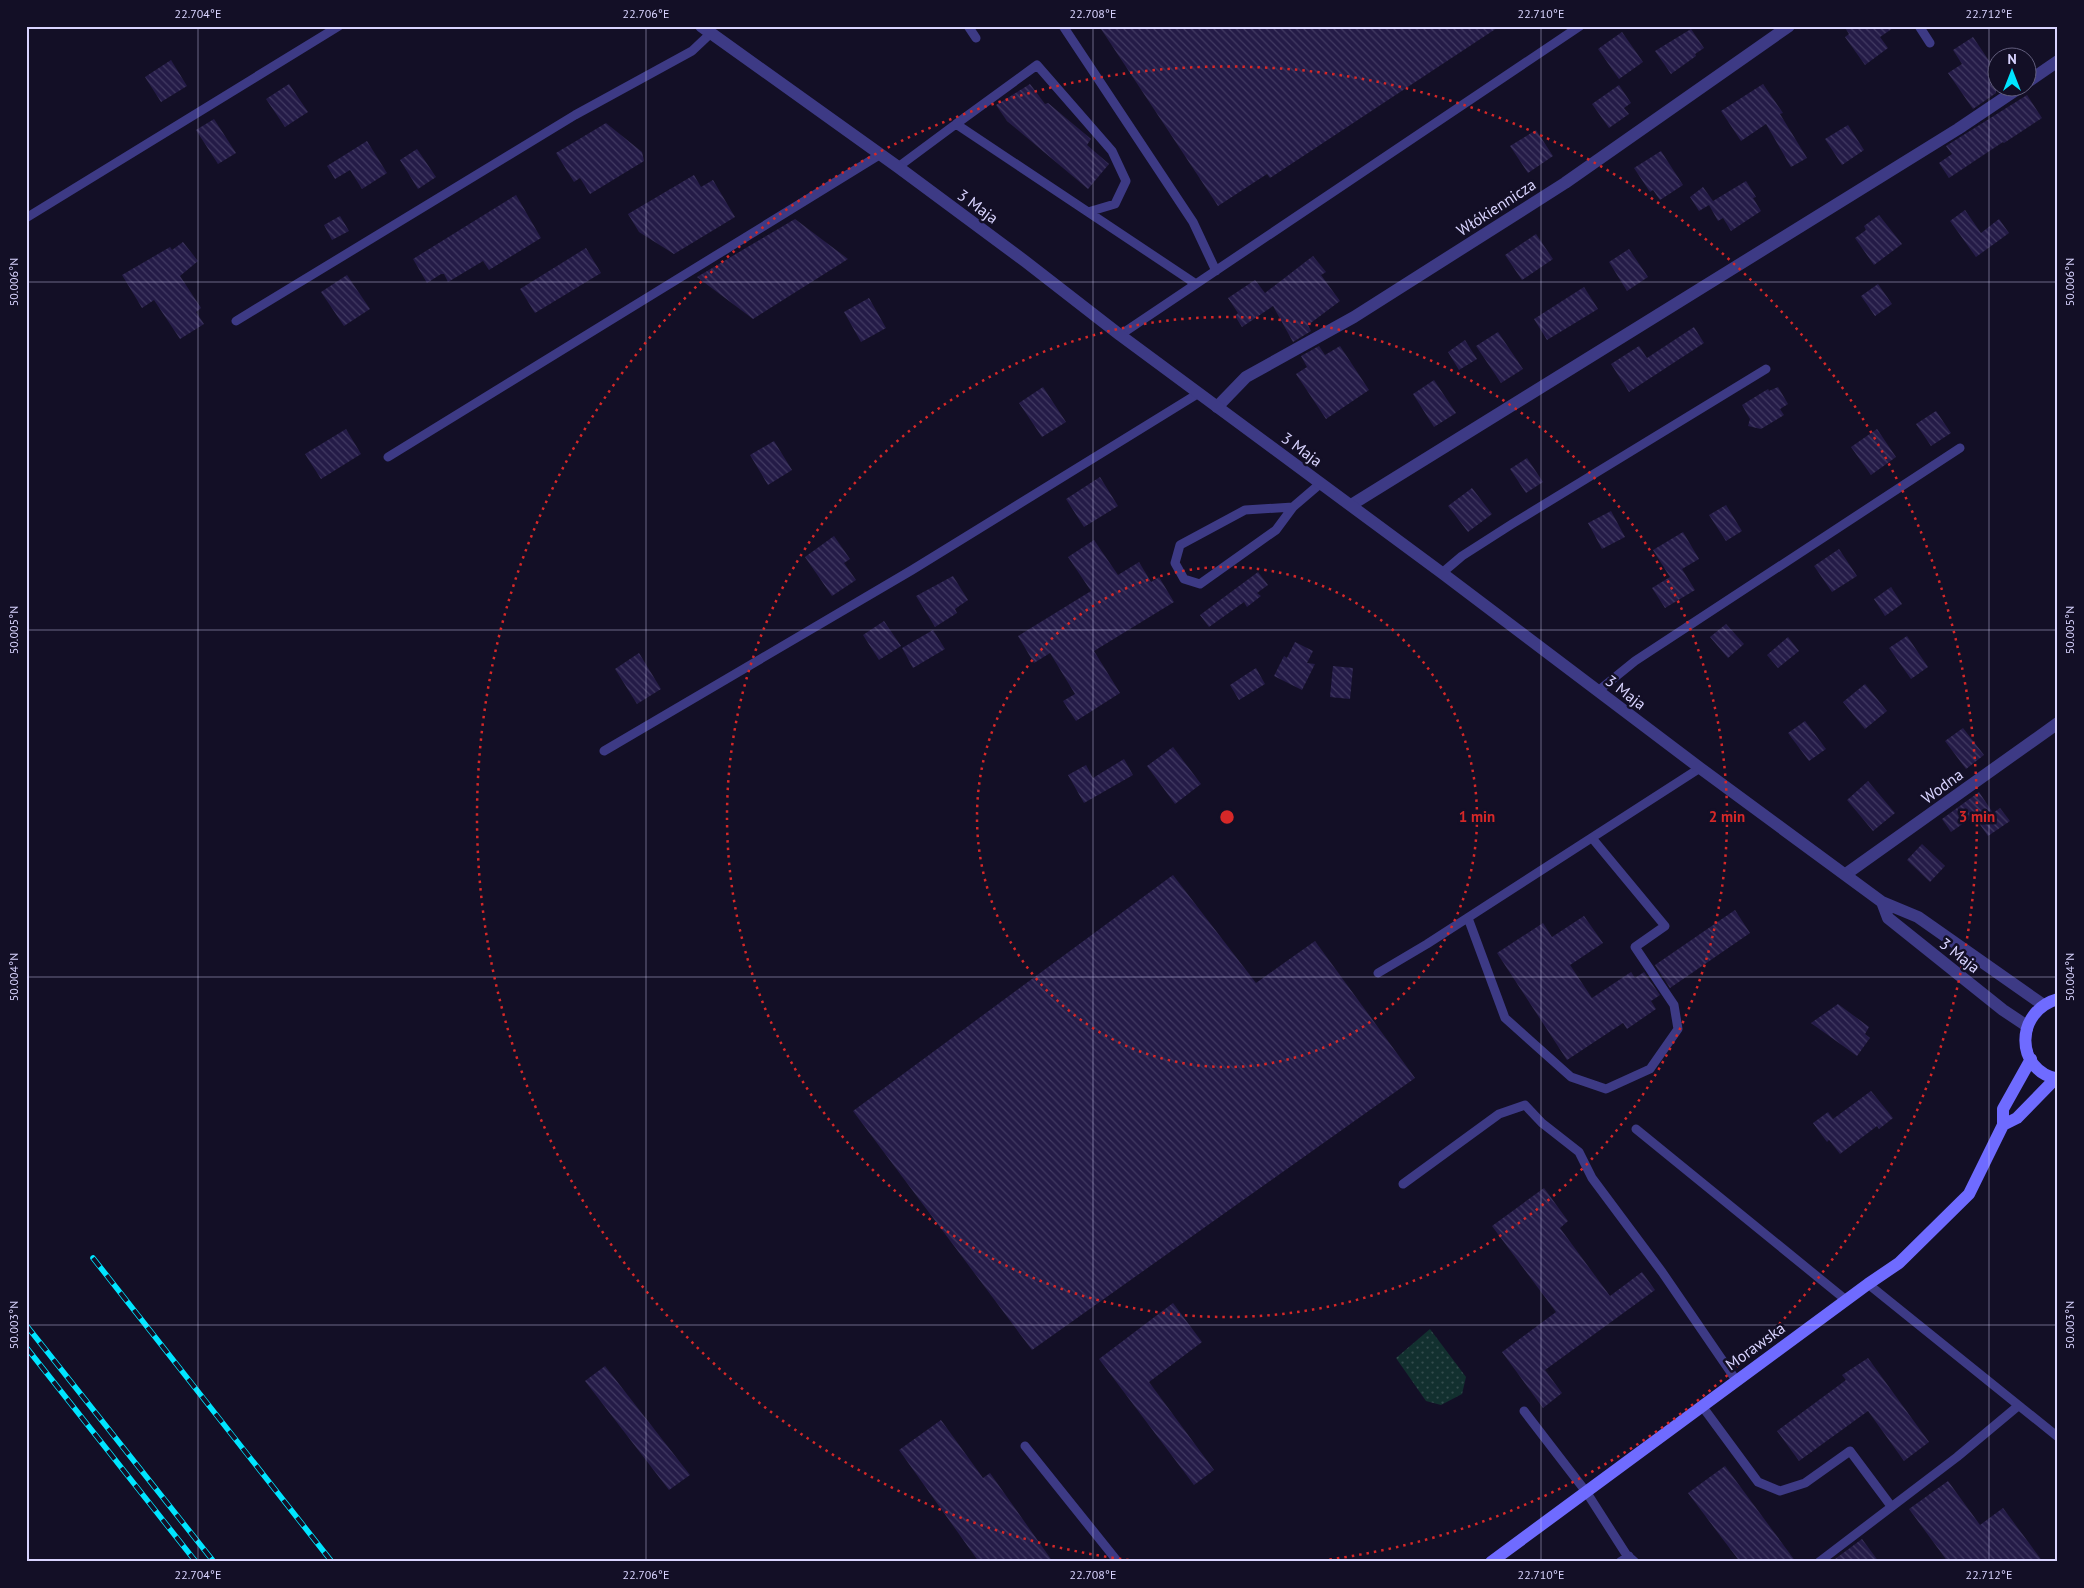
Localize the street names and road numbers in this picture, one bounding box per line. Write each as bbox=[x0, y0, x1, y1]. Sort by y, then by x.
street label: Włókiennicza bbox=[1453, 174, 1539, 240]
street label: 3 Maja bbox=[954, 184, 1002, 228]
street label: 3 Maja bbox=[1278, 427, 1326, 471]
street label: 3 Maja bbox=[1602, 670, 1650, 714]
street label: Wodna bbox=[1917, 764, 1967, 808]
street label: 3 Maja bbox=[1936, 933, 1984, 977]
street label: Morawska bbox=[1721, 1318, 1789, 1374]

